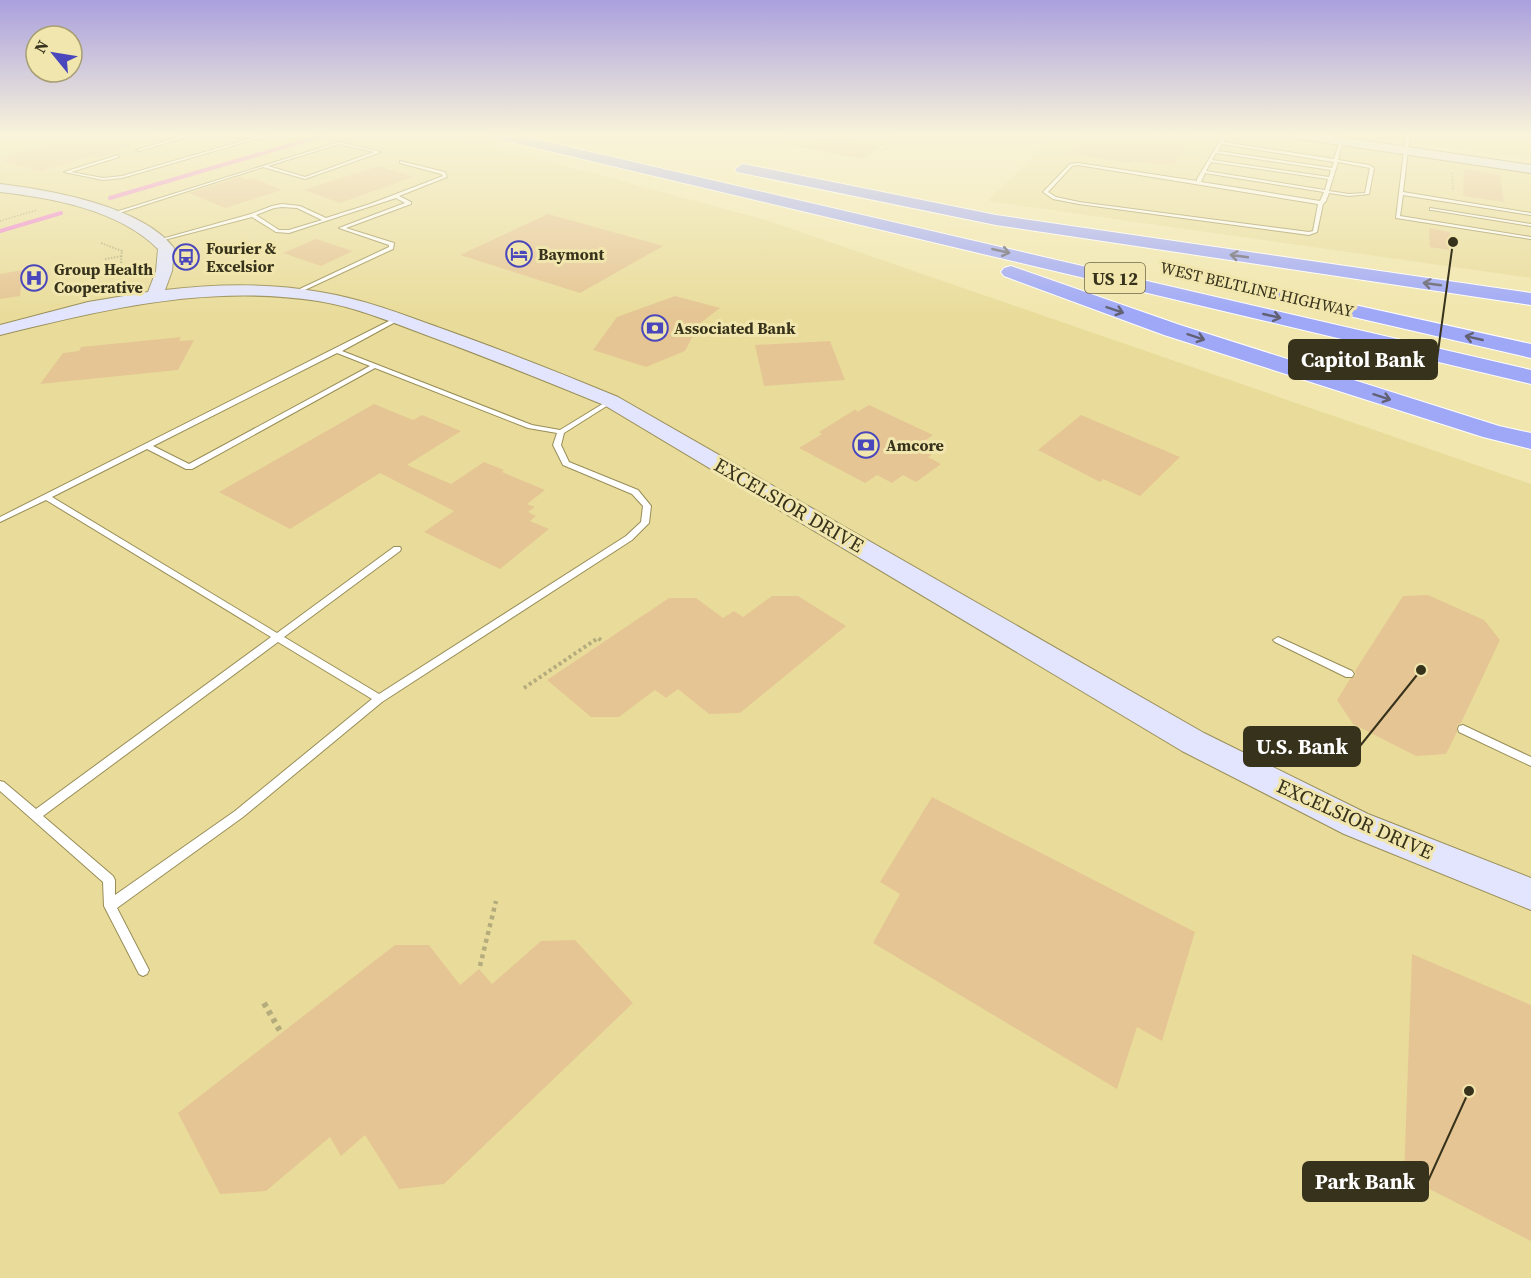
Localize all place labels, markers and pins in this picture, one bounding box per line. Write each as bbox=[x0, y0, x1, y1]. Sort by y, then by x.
place label: Fourier & Excelsior bbox=[206, 237, 277, 277]
hotel icon: Baymont bbox=[504, 239, 534, 269]
bus stop icon: Fourier & Excelsior bbox=[171, 242, 201, 272]
place label: Baymont bbox=[538, 243, 605, 265]
place label: Group Health Cooperative bbox=[54, 258, 153, 298]
hospital icon: Group Health Cooperative bbox=[19, 263, 49, 293]
bank icon: Associated Bank bbox=[640, 313, 670, 343]
place label: Associated Bank bbox=[674, 317, 796, 339]
callout: Capitol Bank bbox=[1289, 340, 1437, 379]
bank icon: Amcore bbox=[851, 430, 881, 460]
place label: Amcore bbox=[886, 434, 944, 456]
callout: U.S. Bank bbox=[1244, 727, 1360, 766]
callout: Park Bank bbox=[1303, 1162, 1428, 1201]

